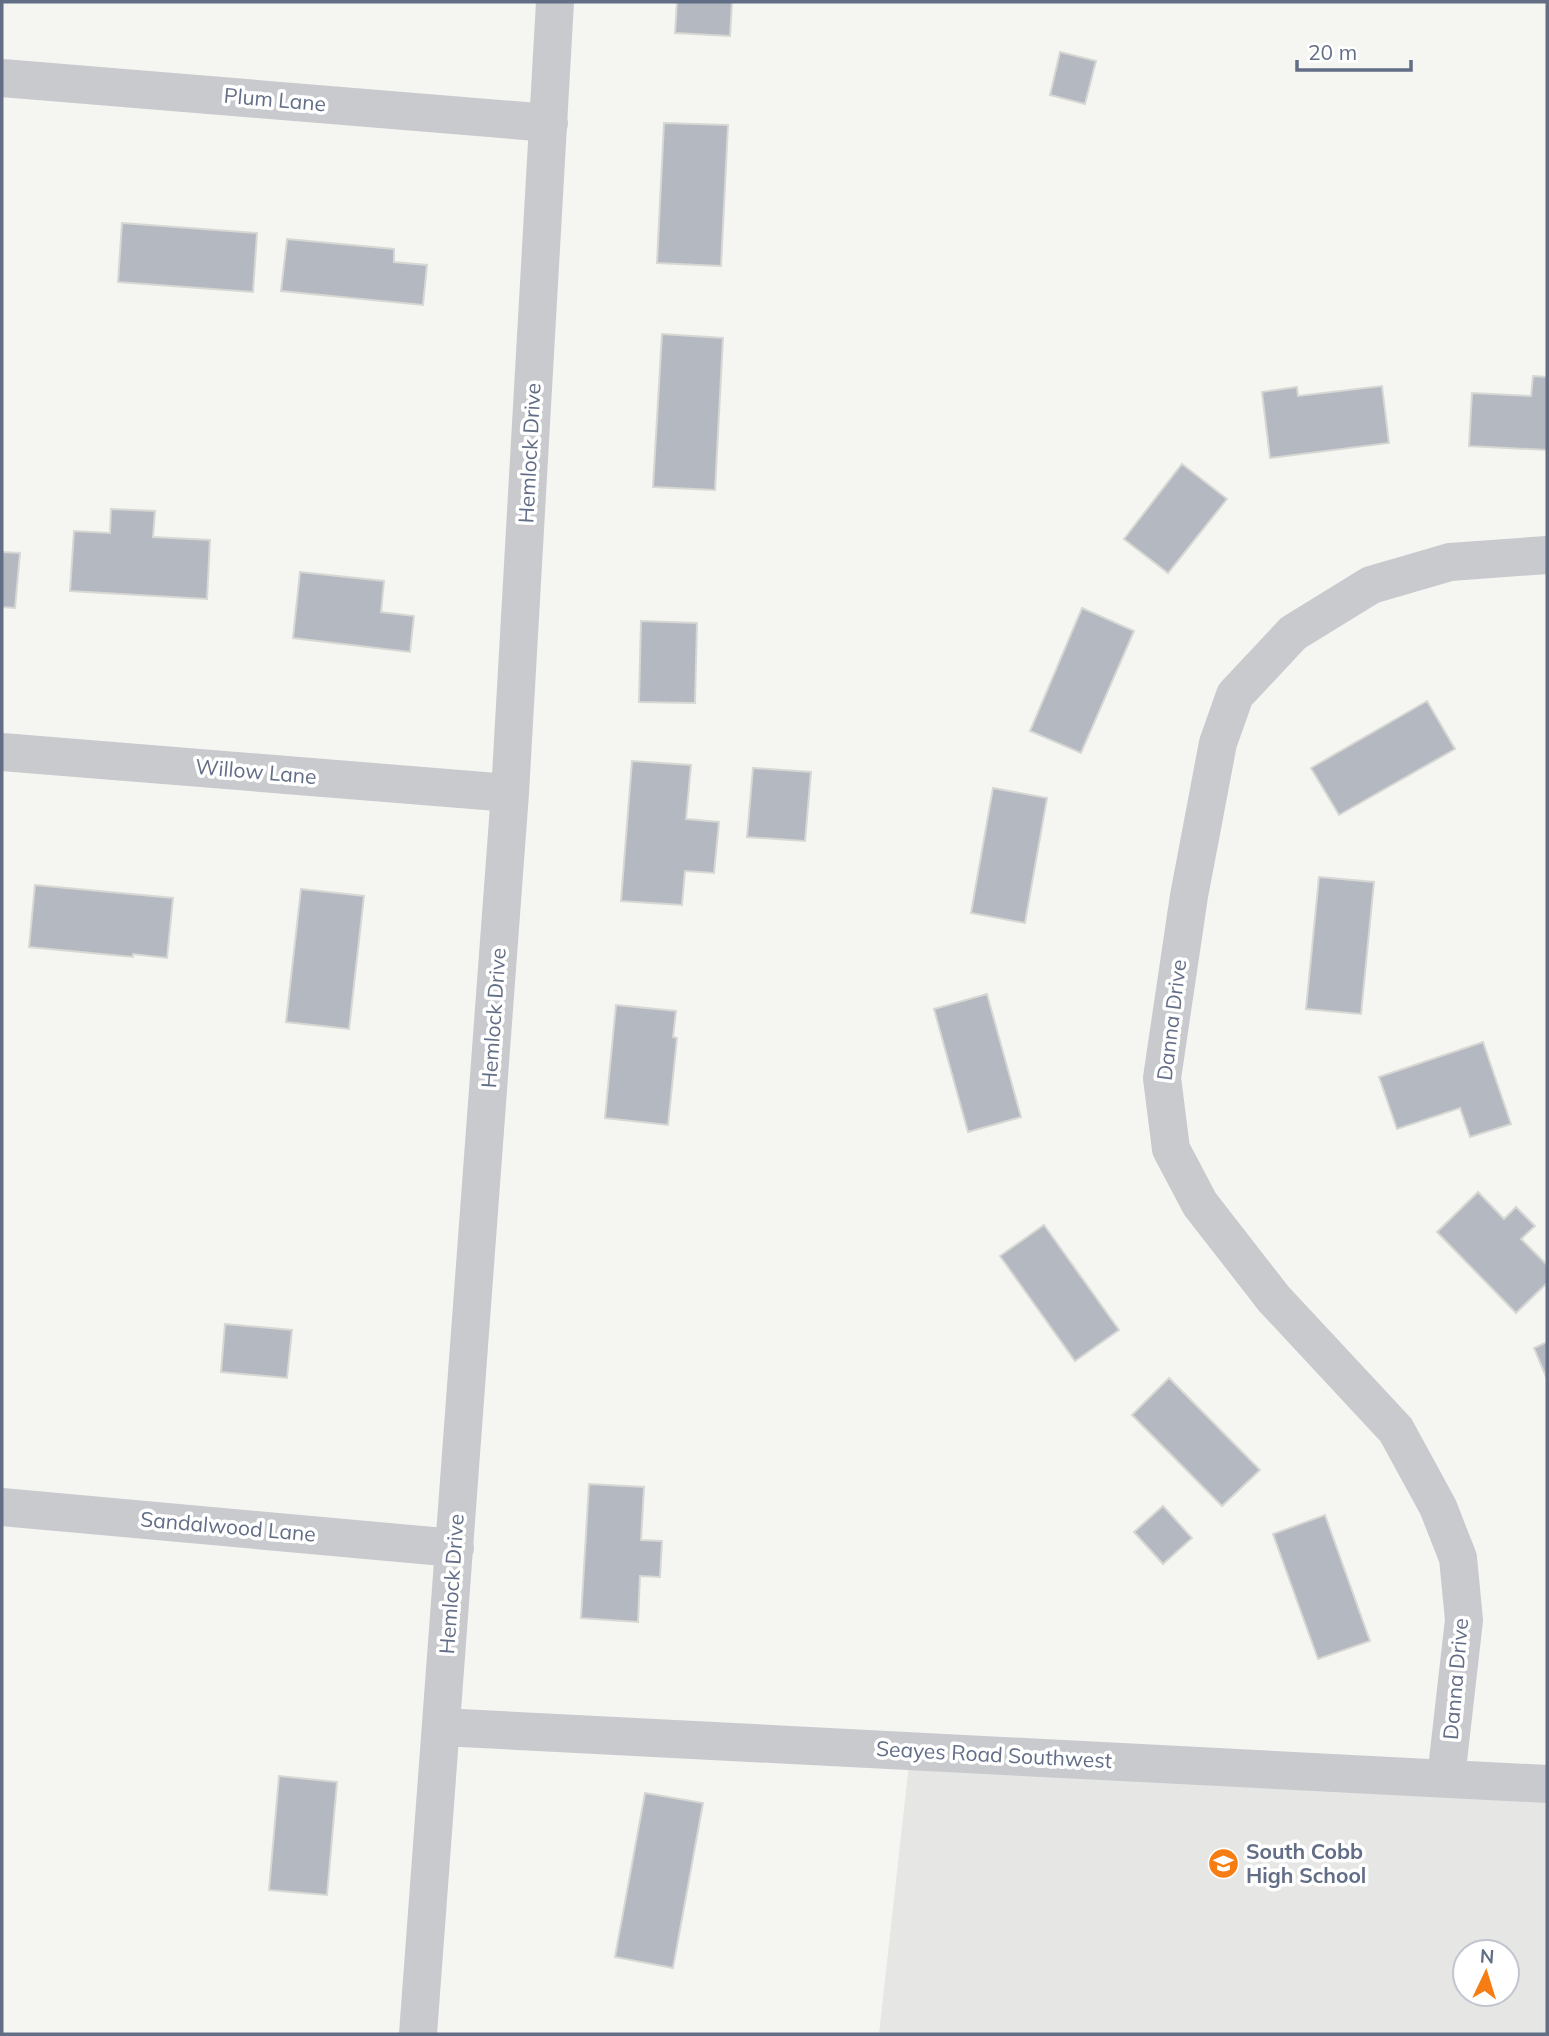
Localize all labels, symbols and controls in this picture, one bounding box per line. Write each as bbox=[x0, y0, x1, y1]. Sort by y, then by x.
scale bar bbox=[1297, 28, 1411, 72]
text: 20 m bbox=[1308, 39, 1357, 65]
street label: Plum Lane bbox=[223, 82, 327, 116]
street label: Hemlock Drive bbox=[512, 382, 546, 524]
street label: Willow Lane bbox=[194, 753, 318, 789]
street label: Hemlock Drive bbox=[475, 947, 511, 1089]
street label: Danna Drive bbox=[1151, 958, 1191, 1082]
street label: Sandalwood Lane bbox=[139, 1505, 317, 1547]
street label: Hemlock Drive bbox=[433, 1513, 469, 1655]
street label: Danna Drive bbox=[1437, 1617, 1473, 1741]
street label: Seayes Road Southwest bbox=[875, 1735, 1113, 1773]
place label: South Cobb High School bbox=[1246, 1838, 1366, 1888]
school or university icon: South Cobb High School bbox=[1206, 1847, 1240, 1881]
north arrow bbox=[1451, 1938, 1521, 2008]
text: N bbox=[1479, 1944, 1495, 1969]

